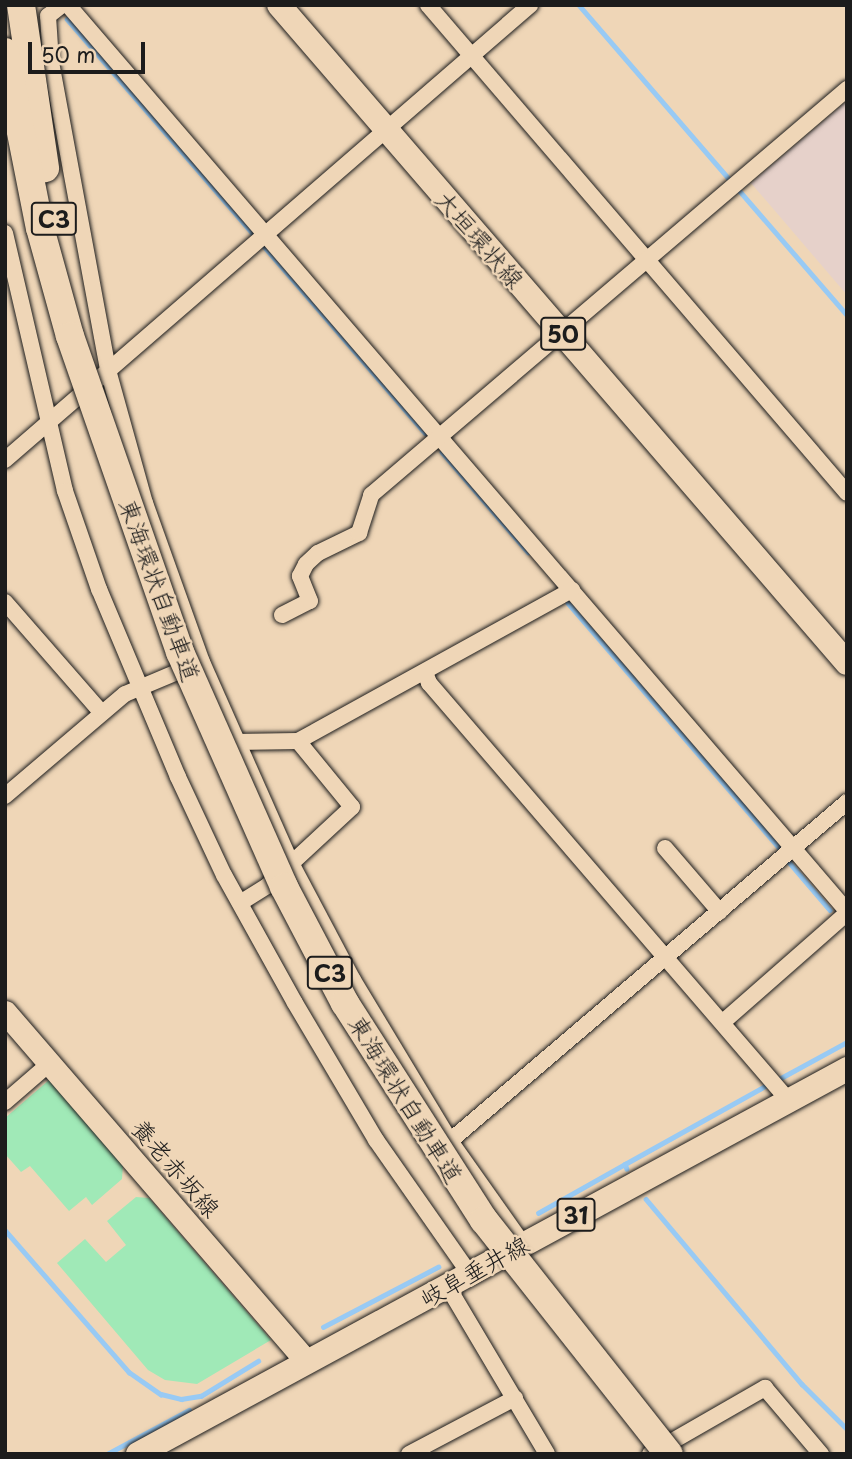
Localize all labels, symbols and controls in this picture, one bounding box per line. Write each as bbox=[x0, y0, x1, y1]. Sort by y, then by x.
scale bar bbox=[32, 28, 149, 72]
text: 50 m bbox=[41, 38, 95, 70]
street label: 大垣環状線 bbox=[430, 184, 530, 294]
road number: C3 bbox=[30, 200, 78, 238]
road number: 50 bbox=[538, 314, 588, 354]
street label: 東海環状自動車道 bbox=[114, 495, 206, 685]
road number: C3 bbox=[306, 954, 354, 992]
street label: 東海環状自動車道 bbox=[343, 1010, 469, 1188]
street label: 養老赤坂線 bbox=[126, 1113, 226, 1223]
road number: 31 bbox=[555, 1196, 597, 1234]
street label: 岐阜垂井線 bbox=[415, 1229, 533, 1313]

